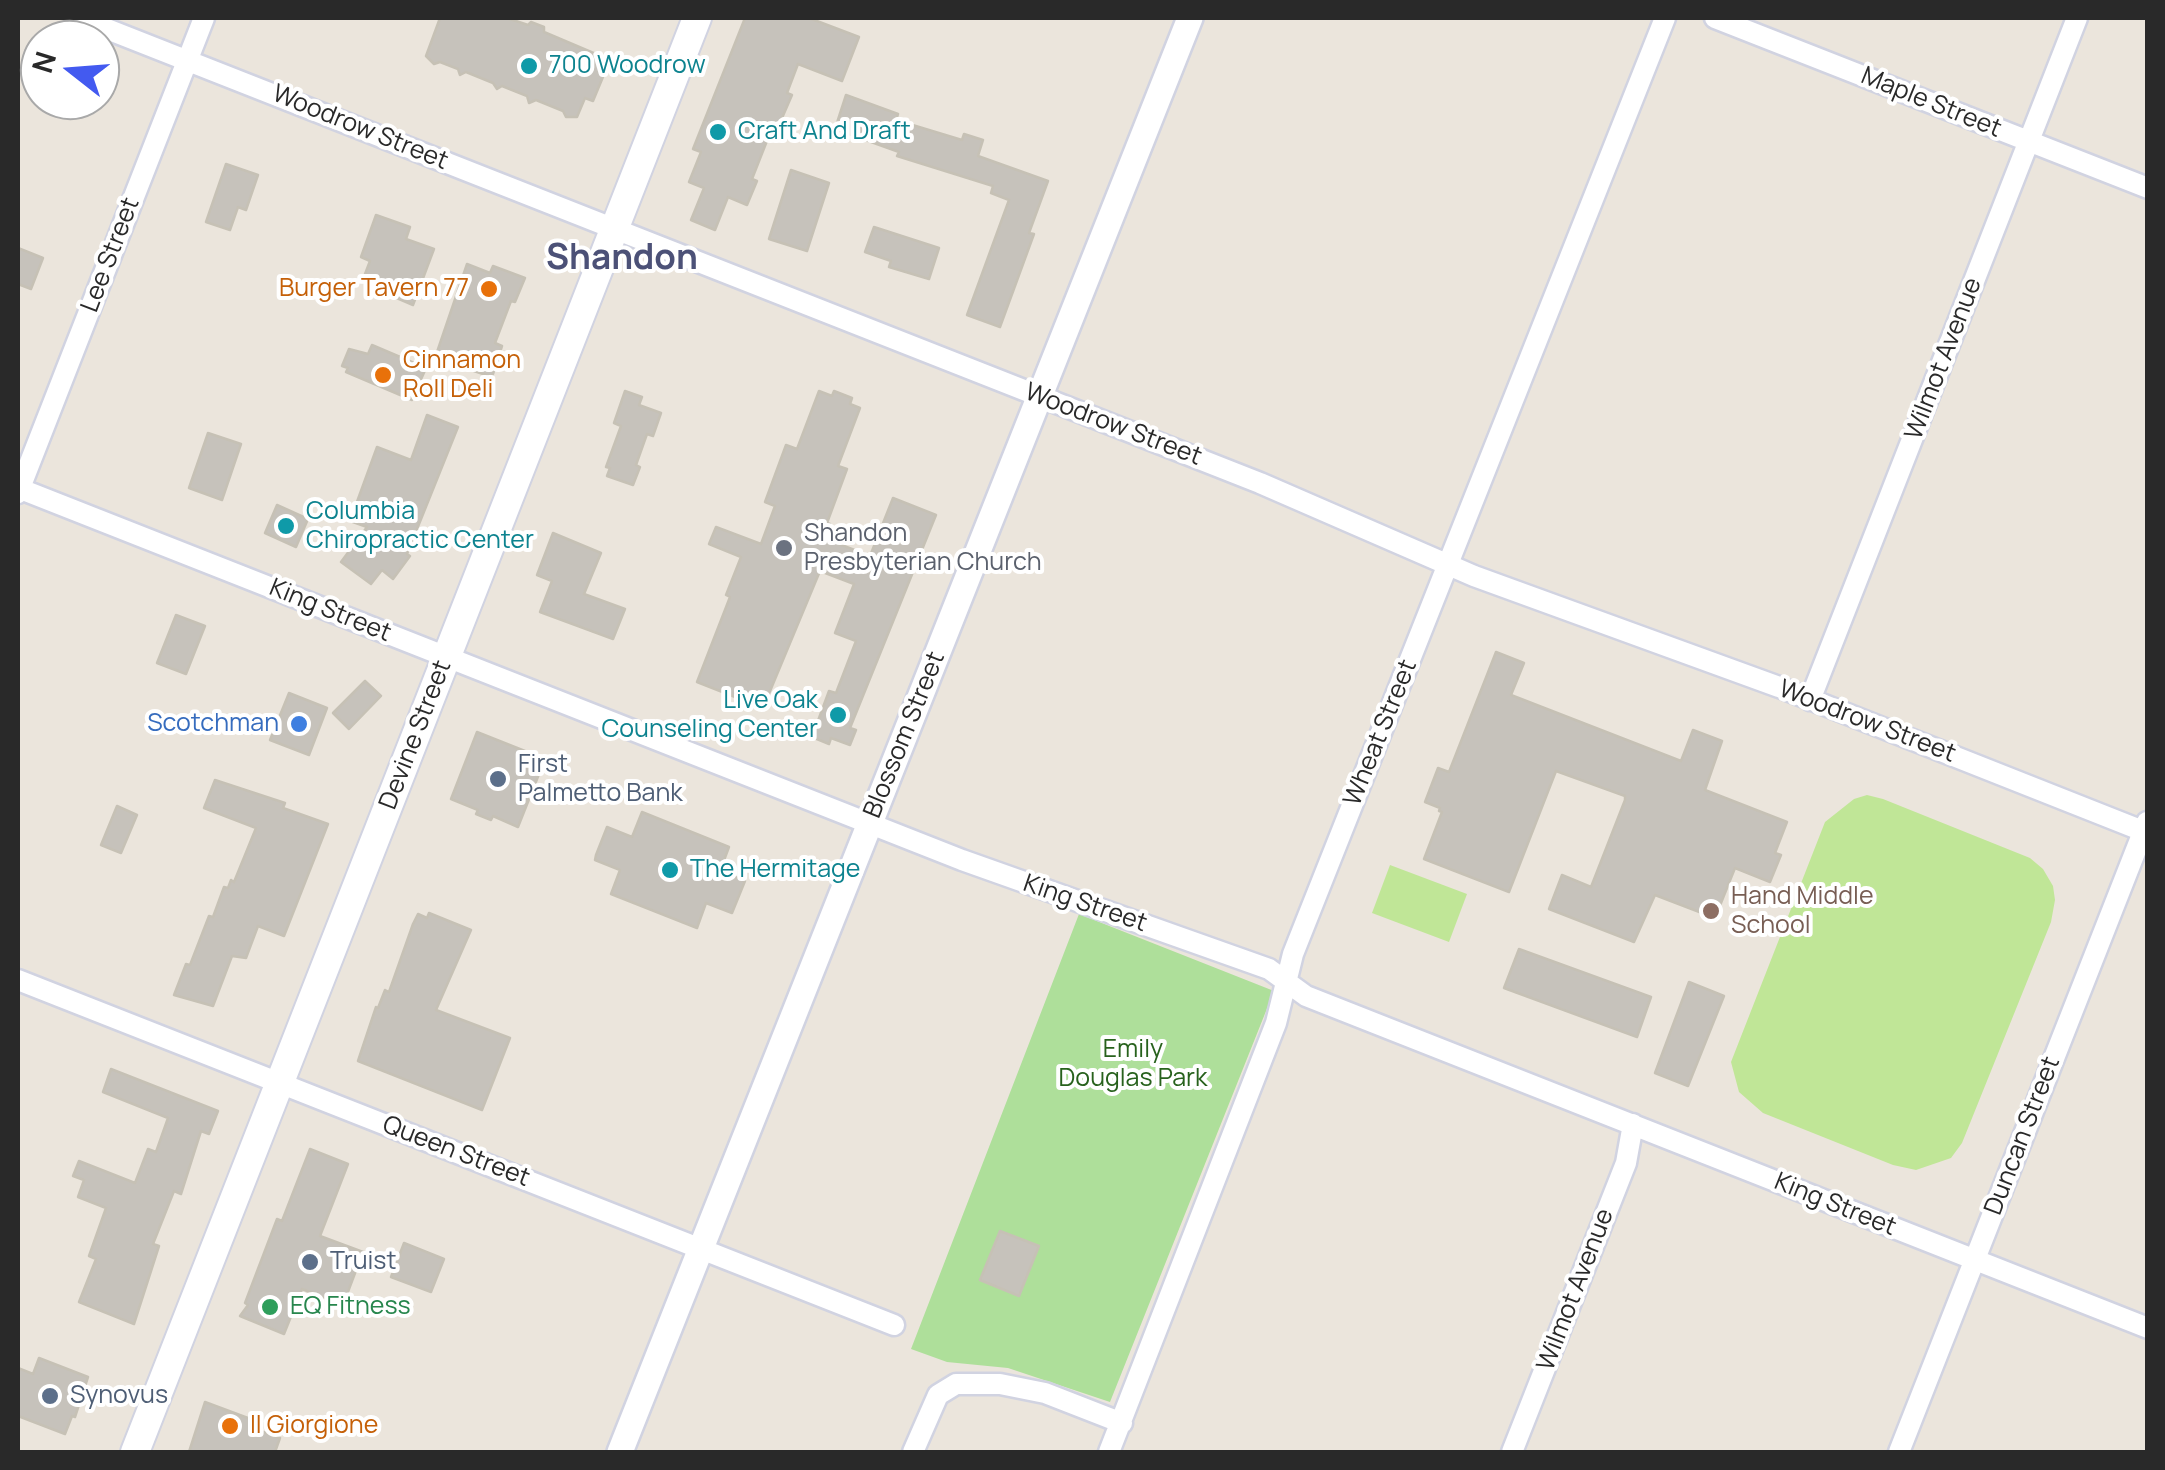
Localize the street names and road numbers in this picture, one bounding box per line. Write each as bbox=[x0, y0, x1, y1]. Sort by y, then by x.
street label: Maple Street bbox=[1857, 61, 2005, 145]
street label: Woodrow Street bbox=[268, 79, 452, 177]
street label: Lee Street bbox=[75, 193, 147, 317]
street label: Wilmot Avenue bbox=[1899, 274, 1989, 444]
street label: Woodrow Street bbox=[1020, 378, 1206, 472]
street label: King Street bbox=[265, 573, 395, 649]
street label: Blossom Street bbox=[858, 648, 952, 822]
street label: Devine Street bbox=[374, 656, 458, 814]
street label: Wheat Street bbox=[1338, 656, 1424, 810]
street label: Woodrow Street bbox=[1774, 675, 1960, 769]
street label: King Street bbox=[1019, 869, 1151, 939]
street label: Duncan Street bbox=[1979, 1053, 2067, 1219]
street label: Queen Street bbox=[378, 1110, 534, 1194]
street label: King Street bbox=[1770, 1167, 1900, 1243]
street label: Wilmot Avenue bbox=[1531, 1205, 1621, 1375]

